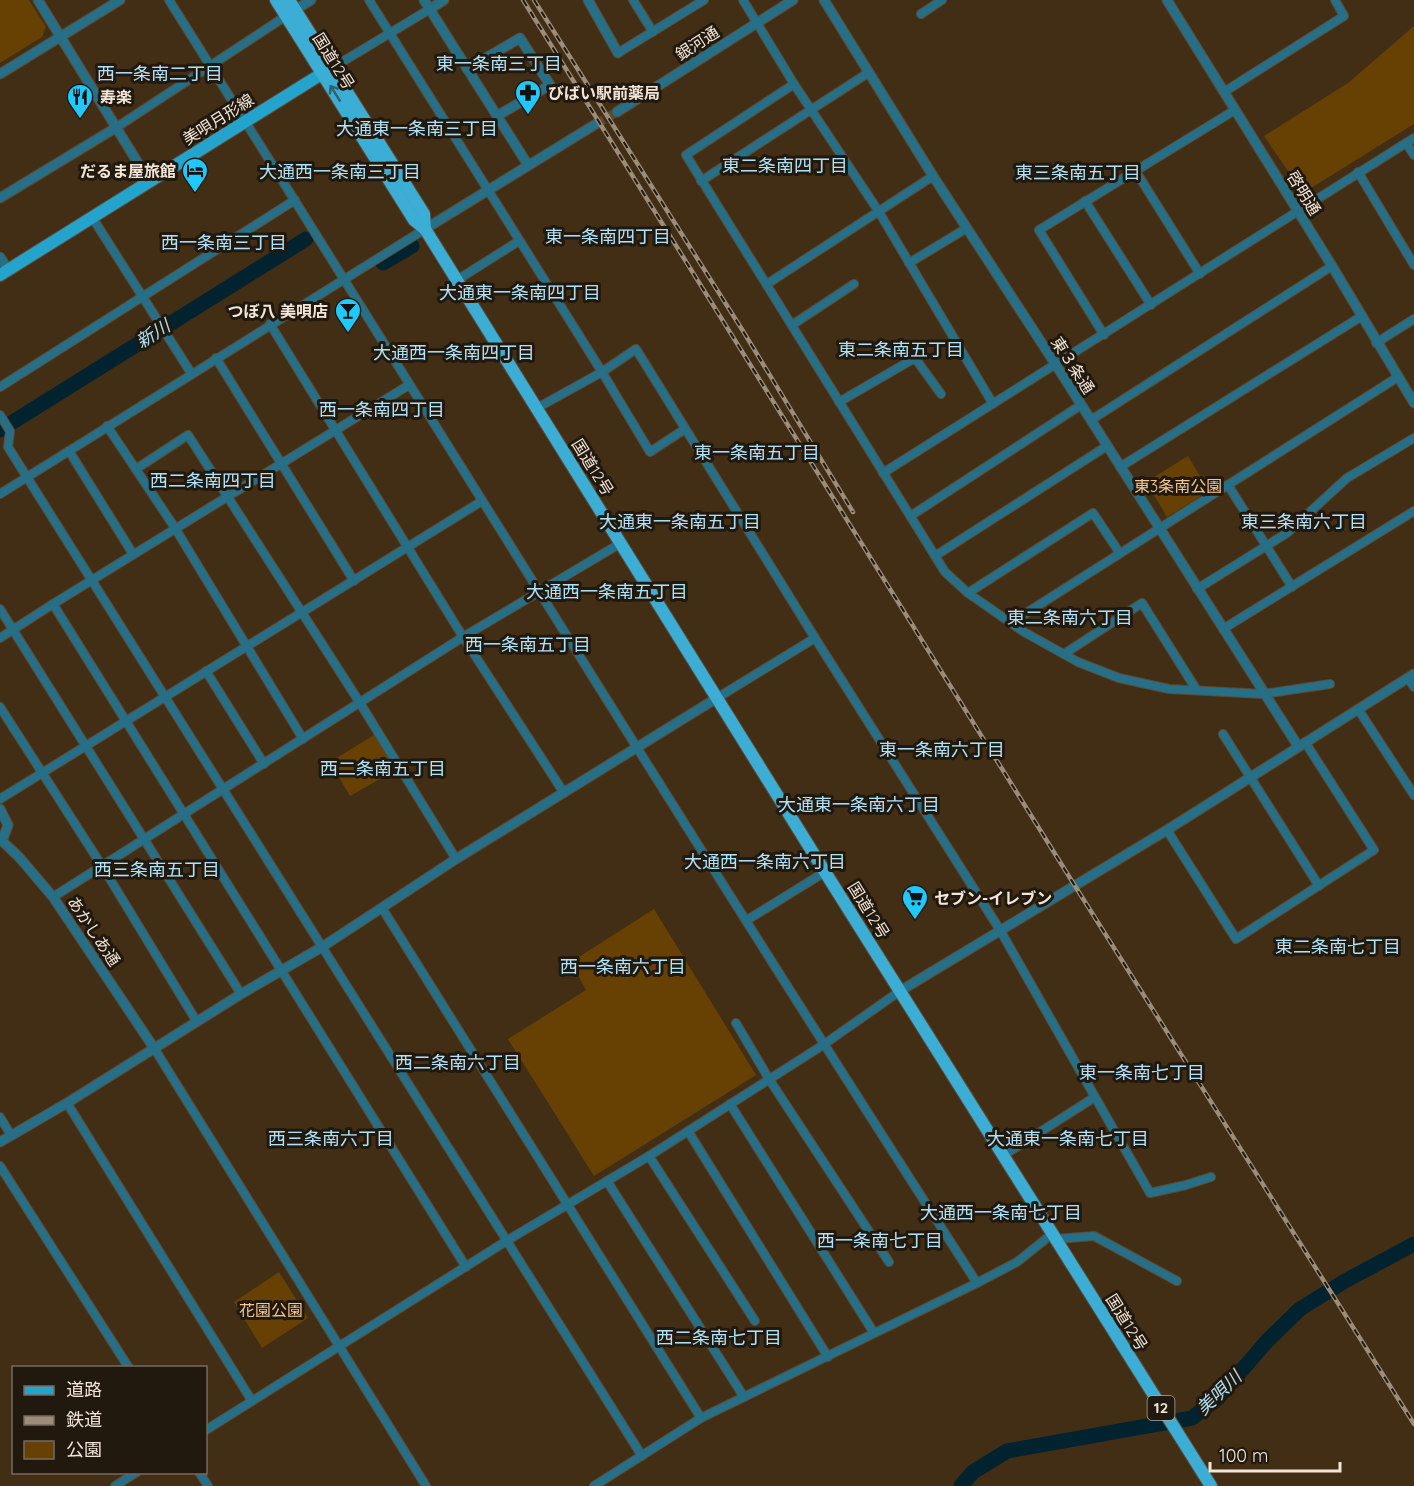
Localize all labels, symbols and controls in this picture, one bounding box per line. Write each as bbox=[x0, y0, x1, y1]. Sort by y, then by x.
street label: 銀河通 bbox=[671, 22, 723, 64]
street label: 国道12号 bbox=[309, 29, 359, 93]
district label: 東一条南三丁目 bbox=[436, 52, 562, 75]
district label: 西一条南二丁目 bbox=[97, 62, 223, 85]
pharmacy icon: びばい駅前薬局 bbox=[513, 78, 543, 116]
restaurant icon: 寿楽 bbox=[65, 82, 95, 120]
place label: びばい駅前薬局 bbox=[548, 83, 660, 103]
one-way arrow bbox=[329, 85, 341, 102]
place label: 寿楽 bbox=[100, 87, 132, 107]
street label: 美唄月形線 bbox=[179, 89, 257, 149]
district label: 大通東一条南三丁目 bbox=[336, 117, 498, 140]
district label: 東二条南四丁目 bbox=[722, 154, 848, 177]
hotel icon: だるま屋旅館 bbox=[180, 156, 210, 194]
district label: 大通西一条南三丁目 bbox=[259, 160, 421, 183]
place label: だるま屋旅館 bbox=[80, 161, 176, 181]
district label: 東三条南五丁目 bbox=[1015, 161, 1141, 184]
street label: 啓明通 bbox=[1283, 167, 1325, 219]
district label: 東一条南四丁目 bbox=[545, 225, 671, 248]
district label: 西一条南三丁目 bbox=[161, 231, 287, 254]
district label: 大通東一条南四丁目 bbox=[439, 281, 601, 304]
bar icon: つぼ八 美唄店 bbox=[333, 296, 363, 334]
place label: つぼ八 美唄店 bbox=[228, 301, 328, 321]
water label: 新川 bbox=[131, 313, 176, 353]
street label: 東３条通 bbox=[1047, 333, 1099, 397]
district label: 東二条南五丁目 bbox=[838, 338, 964, 361]
district label: 大通西一条南四丁目 bbox=[373, 341, 535, 364]
district label: 西一条南四丁目 bbox=[319, 398, 445, 421]
street label: 国道12号 bbox=[568, 435, 618, 499]
district label: 東一条南五丁目 bbox=[694, 441, 820, 464]
district label: 西二条南四丁目 bbox=[150, 469, 276, 492]
park label: 東3条南公園 bbox=[1134, 476, 1222, 496]
district label: 大通東一条南五丁目 bbox=[599, 510, 761, 533]
district label: 東三条南六丁目 bbox=[1241, 510, 1367, 533]
district label: 大通西一条南五丁目 bbox=[526, 580, 688, 603]
district label: 東二条南六丁目 bbox=[1007, 606, 1133, 629]
district label: 西一条南五丁目 bbox=[465, 633, 591, 656]
district label: 東一条南六丁目 bbox=[879, 738, 1005, 761]
district label: 西二条南五丁目 bbox=[320, 757, 446, 780]
district label: 大通東一条南六丁目 bbox=[778, 793, 940, 816]
district label: 大通西一条南六丁目 bbox=[684, 850, 846, 873]
district label: 西三条南五丁目 bbox=[94, 858, 220, 881]
street label: 国道12号 bbox=[844, 878, 894, 942]
supermarket icon: セブン-イレブン bbox=[900, 883, 930, 921]
place label: セブン-イレブン bbox=[934, 888, 1052, 908]
street label: あかしあ通 bbox=[63, 892, 125, 970]
district label: 東二条南七丁目 bbox=[1275, 935, 1401, 958]
district label: 西一条南六丁目 bbox=[560, 955, 686, 978]
district label: 西二条南六丁目 bbox=[395, 1051, 521, 1074]
district label: 東一条南七丁目 bbox=[1079, 1061, 1205, 1084]
district label: 西三条南六丁目 bbox=[268, 1127, 394, 1150]
district label: 大通東一条南七丁目 bbox=[987, 1127, 1149, 1150]
district label: 大通西一条南七丁目 bbox=[920, 1201, 1082, 1224]
district label: 西一条南七丁目 bbox=[817, 1229, 943, 1252]
street label: 国道12号 bbox=[1102, 1290, 1152, 1354]
park label: 花園公園 bbox=[239, 1300, 303, 1320]
district label: 西二条南七丁目 bbox=[656, 1326, 782, 1349]
water label: 美唄川 bbox=[1191, 1364, 1248, 1420]
legend bbox=[12, 1366, 207, 1474]
text: 道路 bbox=[66, 1378, 102, 1401]
road number: 12 bbox=[1148, 1396, 1174, 1420]
text: 鉄道 bbox=[66, 1408, 102, 1431]
scale bar bbox=[1210, 1435, 1340, 1473]
text: 公園 bbox=[66, 1438, 102, 1461]
text: 100 m bbox=[1219, 1444, 1268, 1467]

